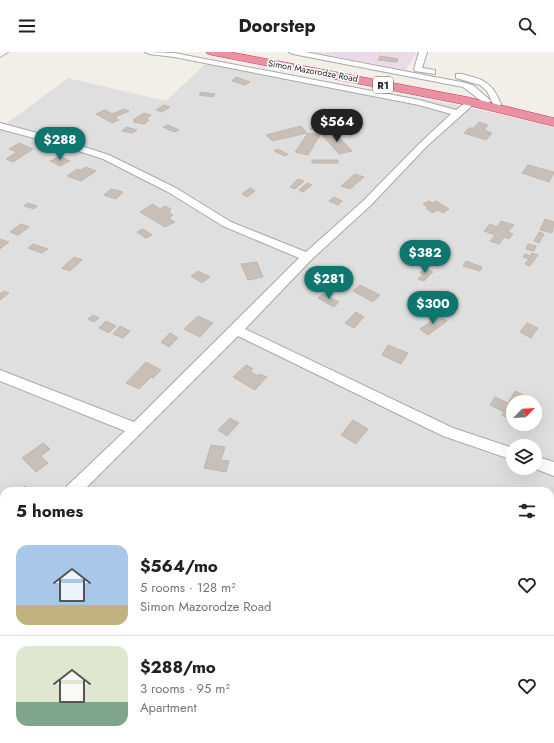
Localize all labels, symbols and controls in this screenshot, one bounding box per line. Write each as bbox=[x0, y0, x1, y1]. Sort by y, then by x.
text: Doorstep bbox=[238, 13, 316, 39]
icon: menu bbox=[16, 15, 38, 37]
icon: search bbox=[516, 15, 538, 37]
street label: Simon Mazorodze Road bbox=[267, 56, 359, 85]
road number: R1 bbox=[373, 77, 393, 93]
pin: $564 bbox=[313, 109, 361, 143]
text: $564 bbox=[320, 112, 354, 131]
pin: $288 bbox=[36, 127, 84, 161]
text: $288 bbox=[44, 130, 76, 149]
pin: $382 bbox=[401, 240, 449, 274]
text: $382 bbox=[409, 243, 441, 262]
pin: $281 bbox=[305, 266, 353, 300]
text: $281 bbox=[313, 269, 345, 288]
pin: $300 bbox=[409, 291, 457, 325]
text: $300 bbox=[416, 294, 450, 313]
north arrow bbox=[506, 395, 542, 431]
map controls bbox=[506, 395, 542, 475]
button: layers bbox=[506, 439, 542, 475]
text: 5 homes bbox=[16, 499, 83, 523]
icon: filters bbox=[516, 500, 538, 522]
text: $564/mo bbox=[140, 554, 218, 578]
icon: home bbox=[48, 561, 96, 609]
icon: heart bbox=[516, 574, 538, 596]
text: 5 rooms · 128 m² bbox=[140, 578, 236, 597]
text: Simon Mazorodze Road bbox=[140, 597, 271, 616]
text: $288/mo bbox=[140, 655, 216, 679]
icon: home bbox=[48, 662, 96, 710]
icon: heart bbox=[516, 675, 538, 697]
text: 3 rooms · 95 m² bbox=[140, 679, 230, 698]
text: Apartment bbox=[140, 698, 197, 717]

